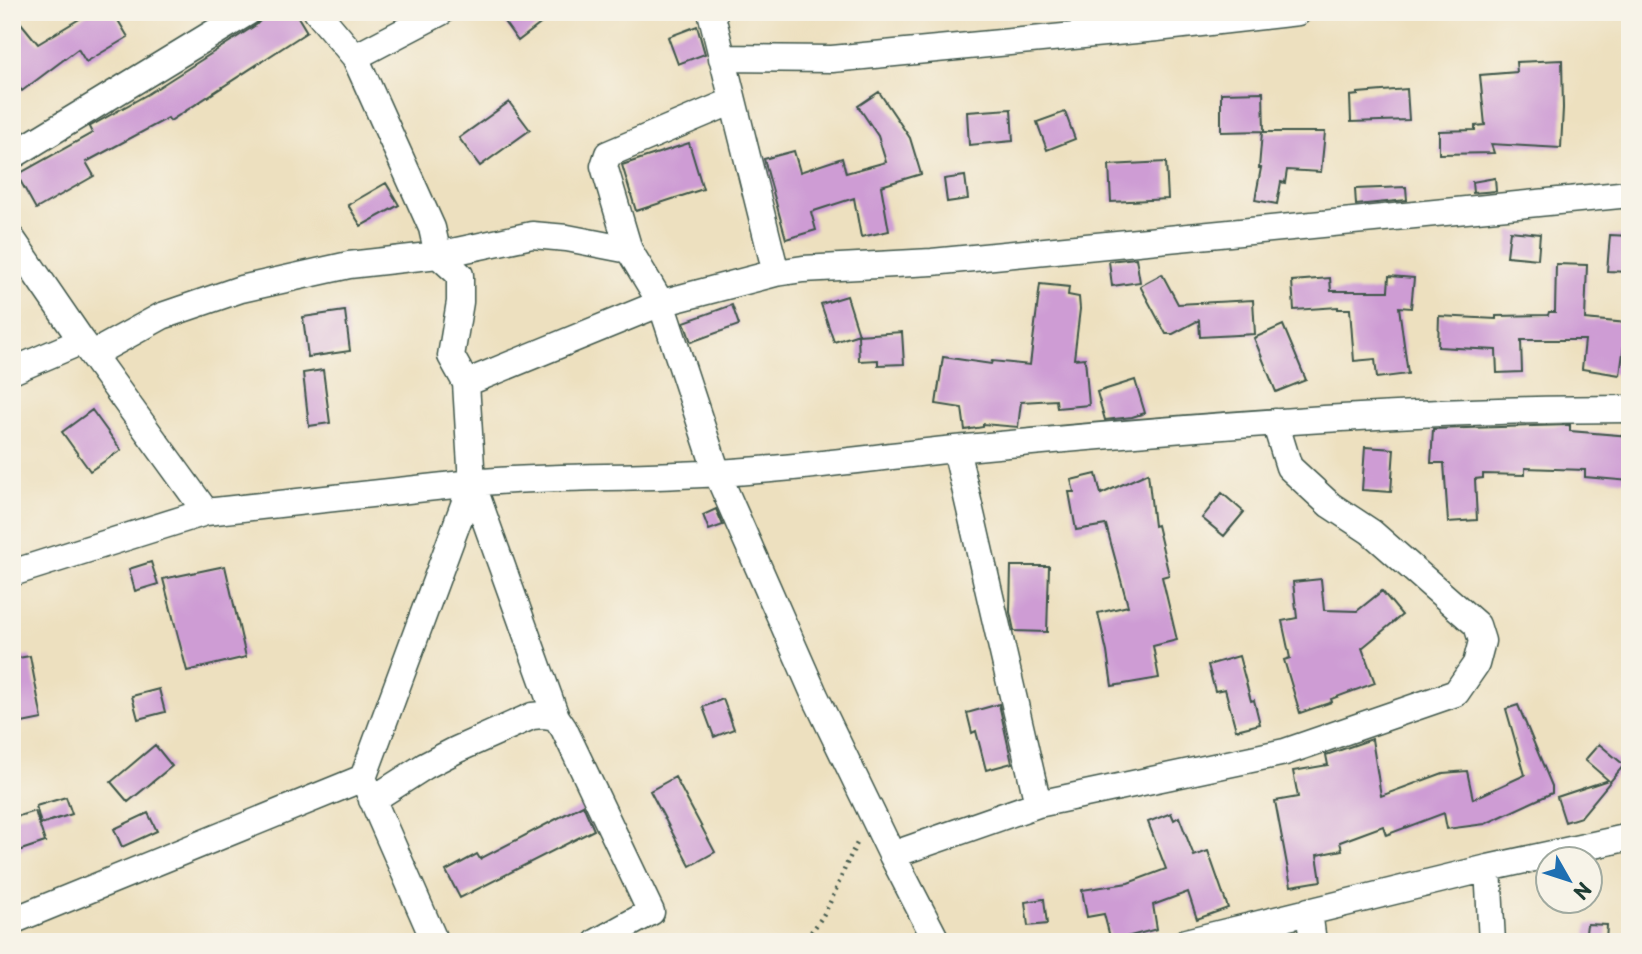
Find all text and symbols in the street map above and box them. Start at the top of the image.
north arrow [1534,846,1604,916]
text: N [1567,877,1599,906]

